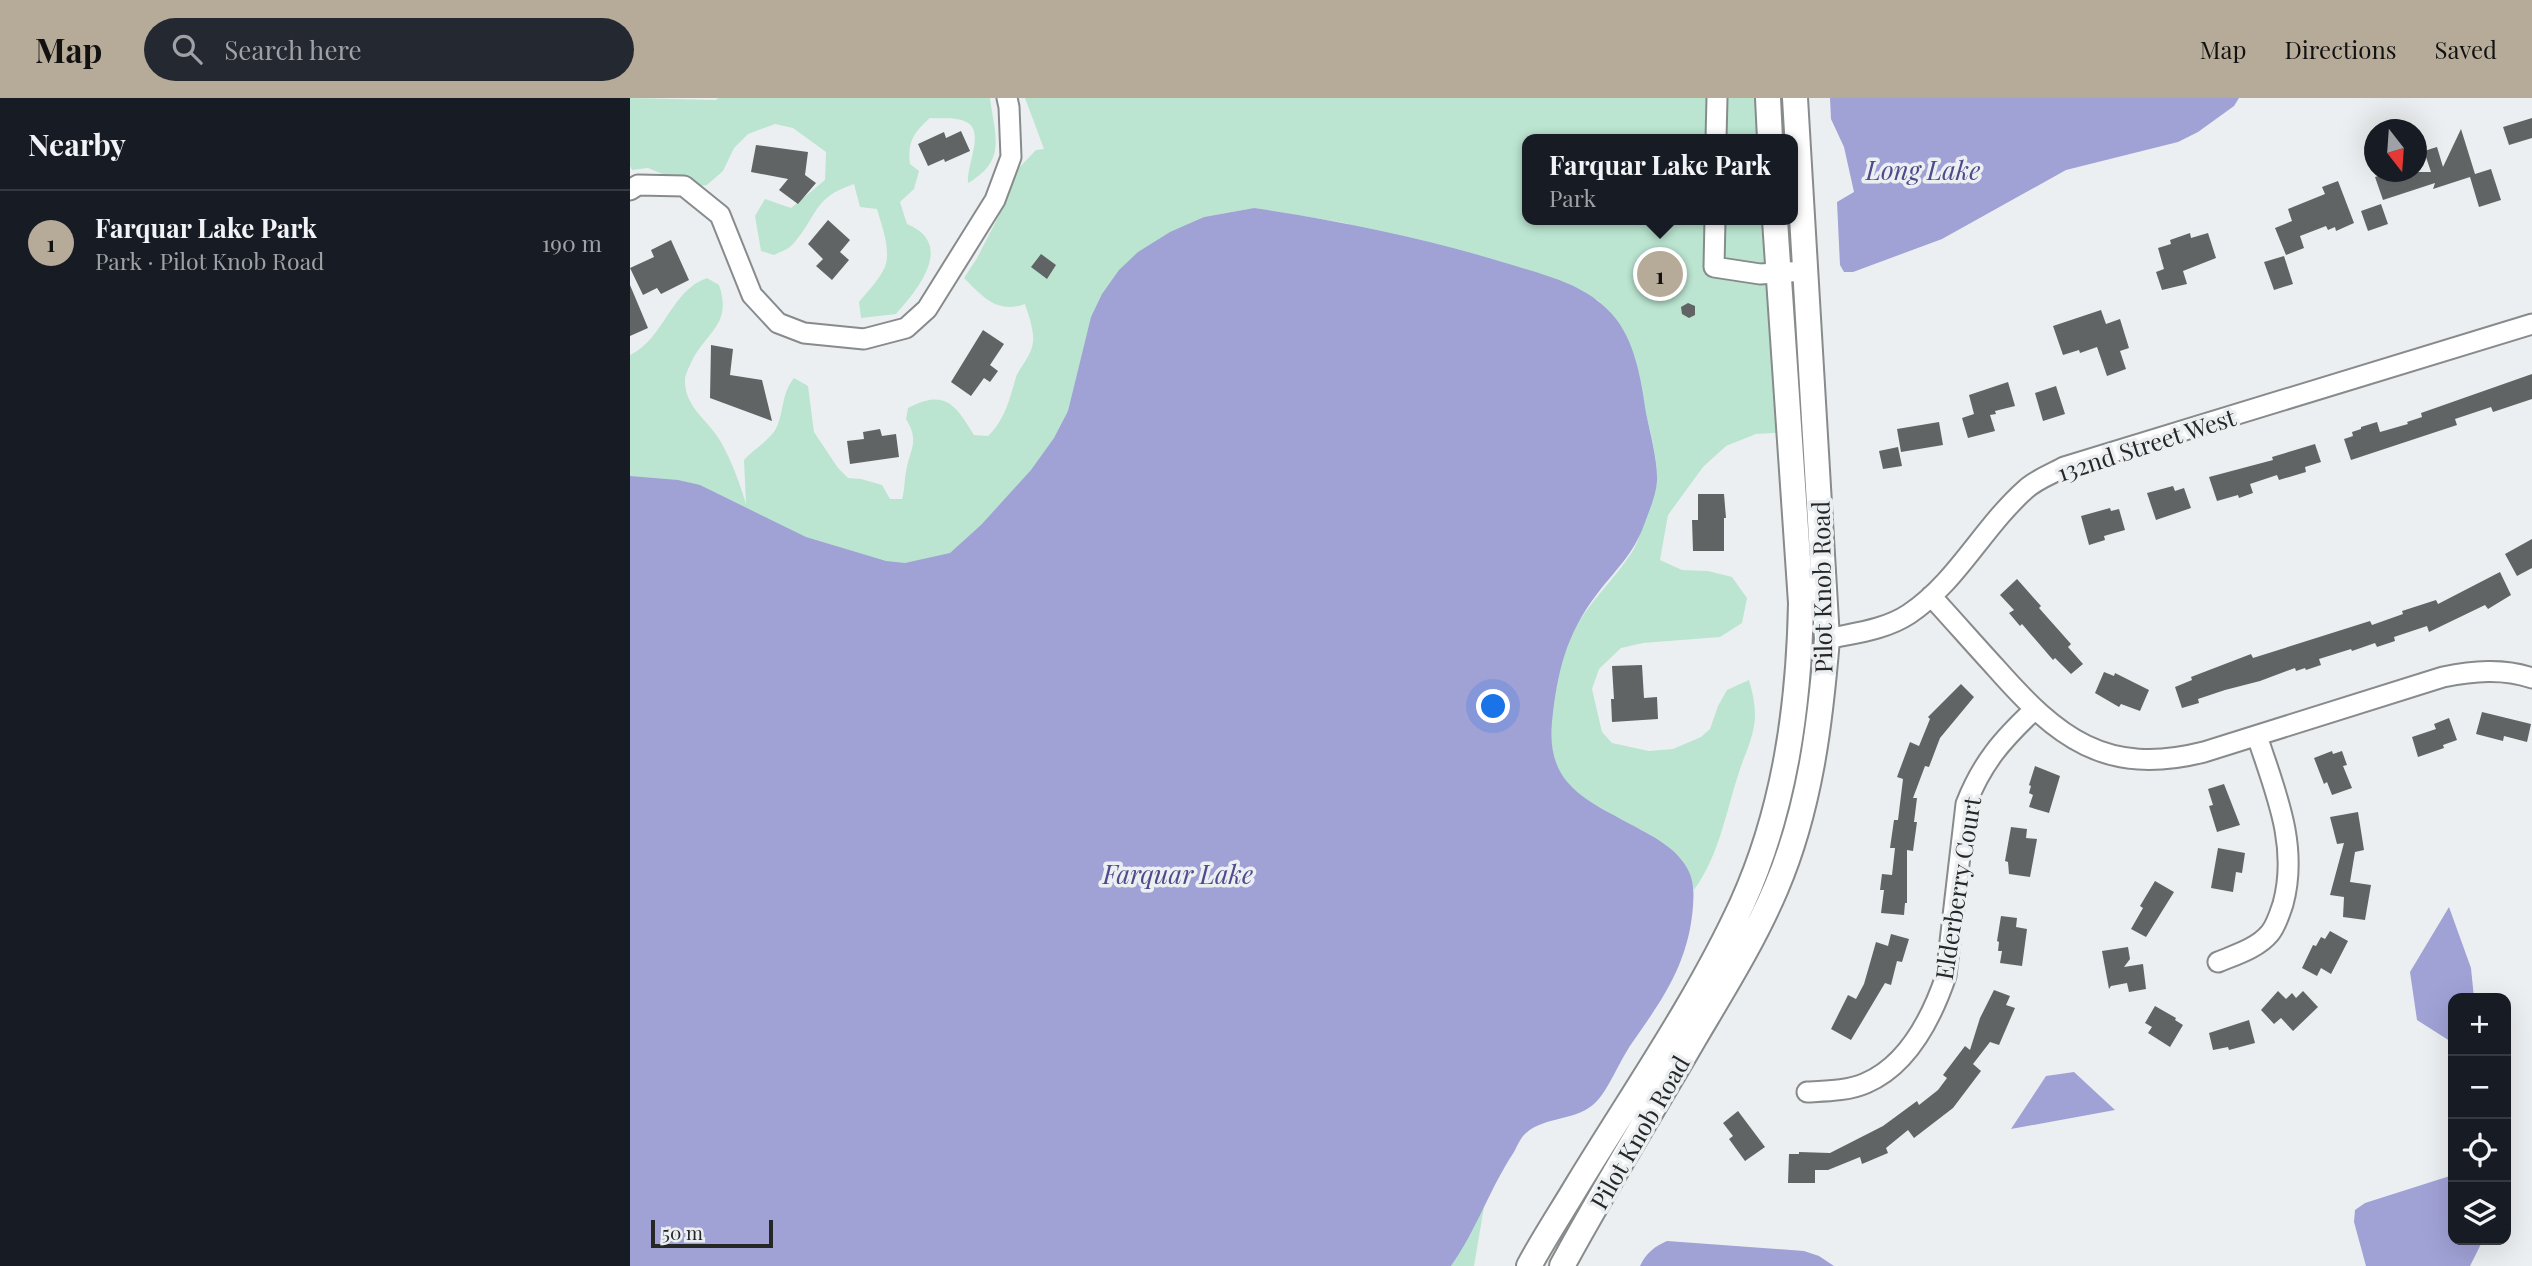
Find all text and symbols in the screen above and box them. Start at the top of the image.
search box [144,18,634,81]
text: Map [35,27,102,71]
icon: search [168,30,206,68]
text: Search here [224,32,362,67]
text: Map [2200,33,2246,65]
text: Directions [2284,33,2397,65]
text: Saved [2435,33,2497,65]
north arrow [2364,119,2427,182]
text: Nearby [28,124,126,164]
popup [1522,134,1798,225]
text: Farquar Lake Park [1549,147,1771,182]
water label: Long Lake [1865,152,1980,187]
text: Park [1549,182,1596,213]
text: Farquar Lake Park [95,210,317,245]
text: 1 [47,227,55,258]
text: 190 m [542,227,602,258]
text: Park · Pilot Knob Road [95,245,324,276]
pin: 1 [1637,248,1683,300]
street label: 132nd Street West [2053,400,2240,488]
street label: Pilot Knob Road [1803,501,1839,673]
your location [1476,689,1510,723]
street label: Elderberry Court [1927,794,1987,982]
water label: Farquar Lake [1102,856,1253,891]
map controls [2448,993,2511,1245]
button: + [2448,993,2511,1056]
street label: Pilot Knob Road [1582,1049,1696,1215]
button: − [2448,1056,2511,1119]
button: locate [2448,1119,2511,1182]
button: layers [2448,1182,2511,1245]
scale bar [651,1217,774,1249]
text: 50 m [662,1219,703,1245]

